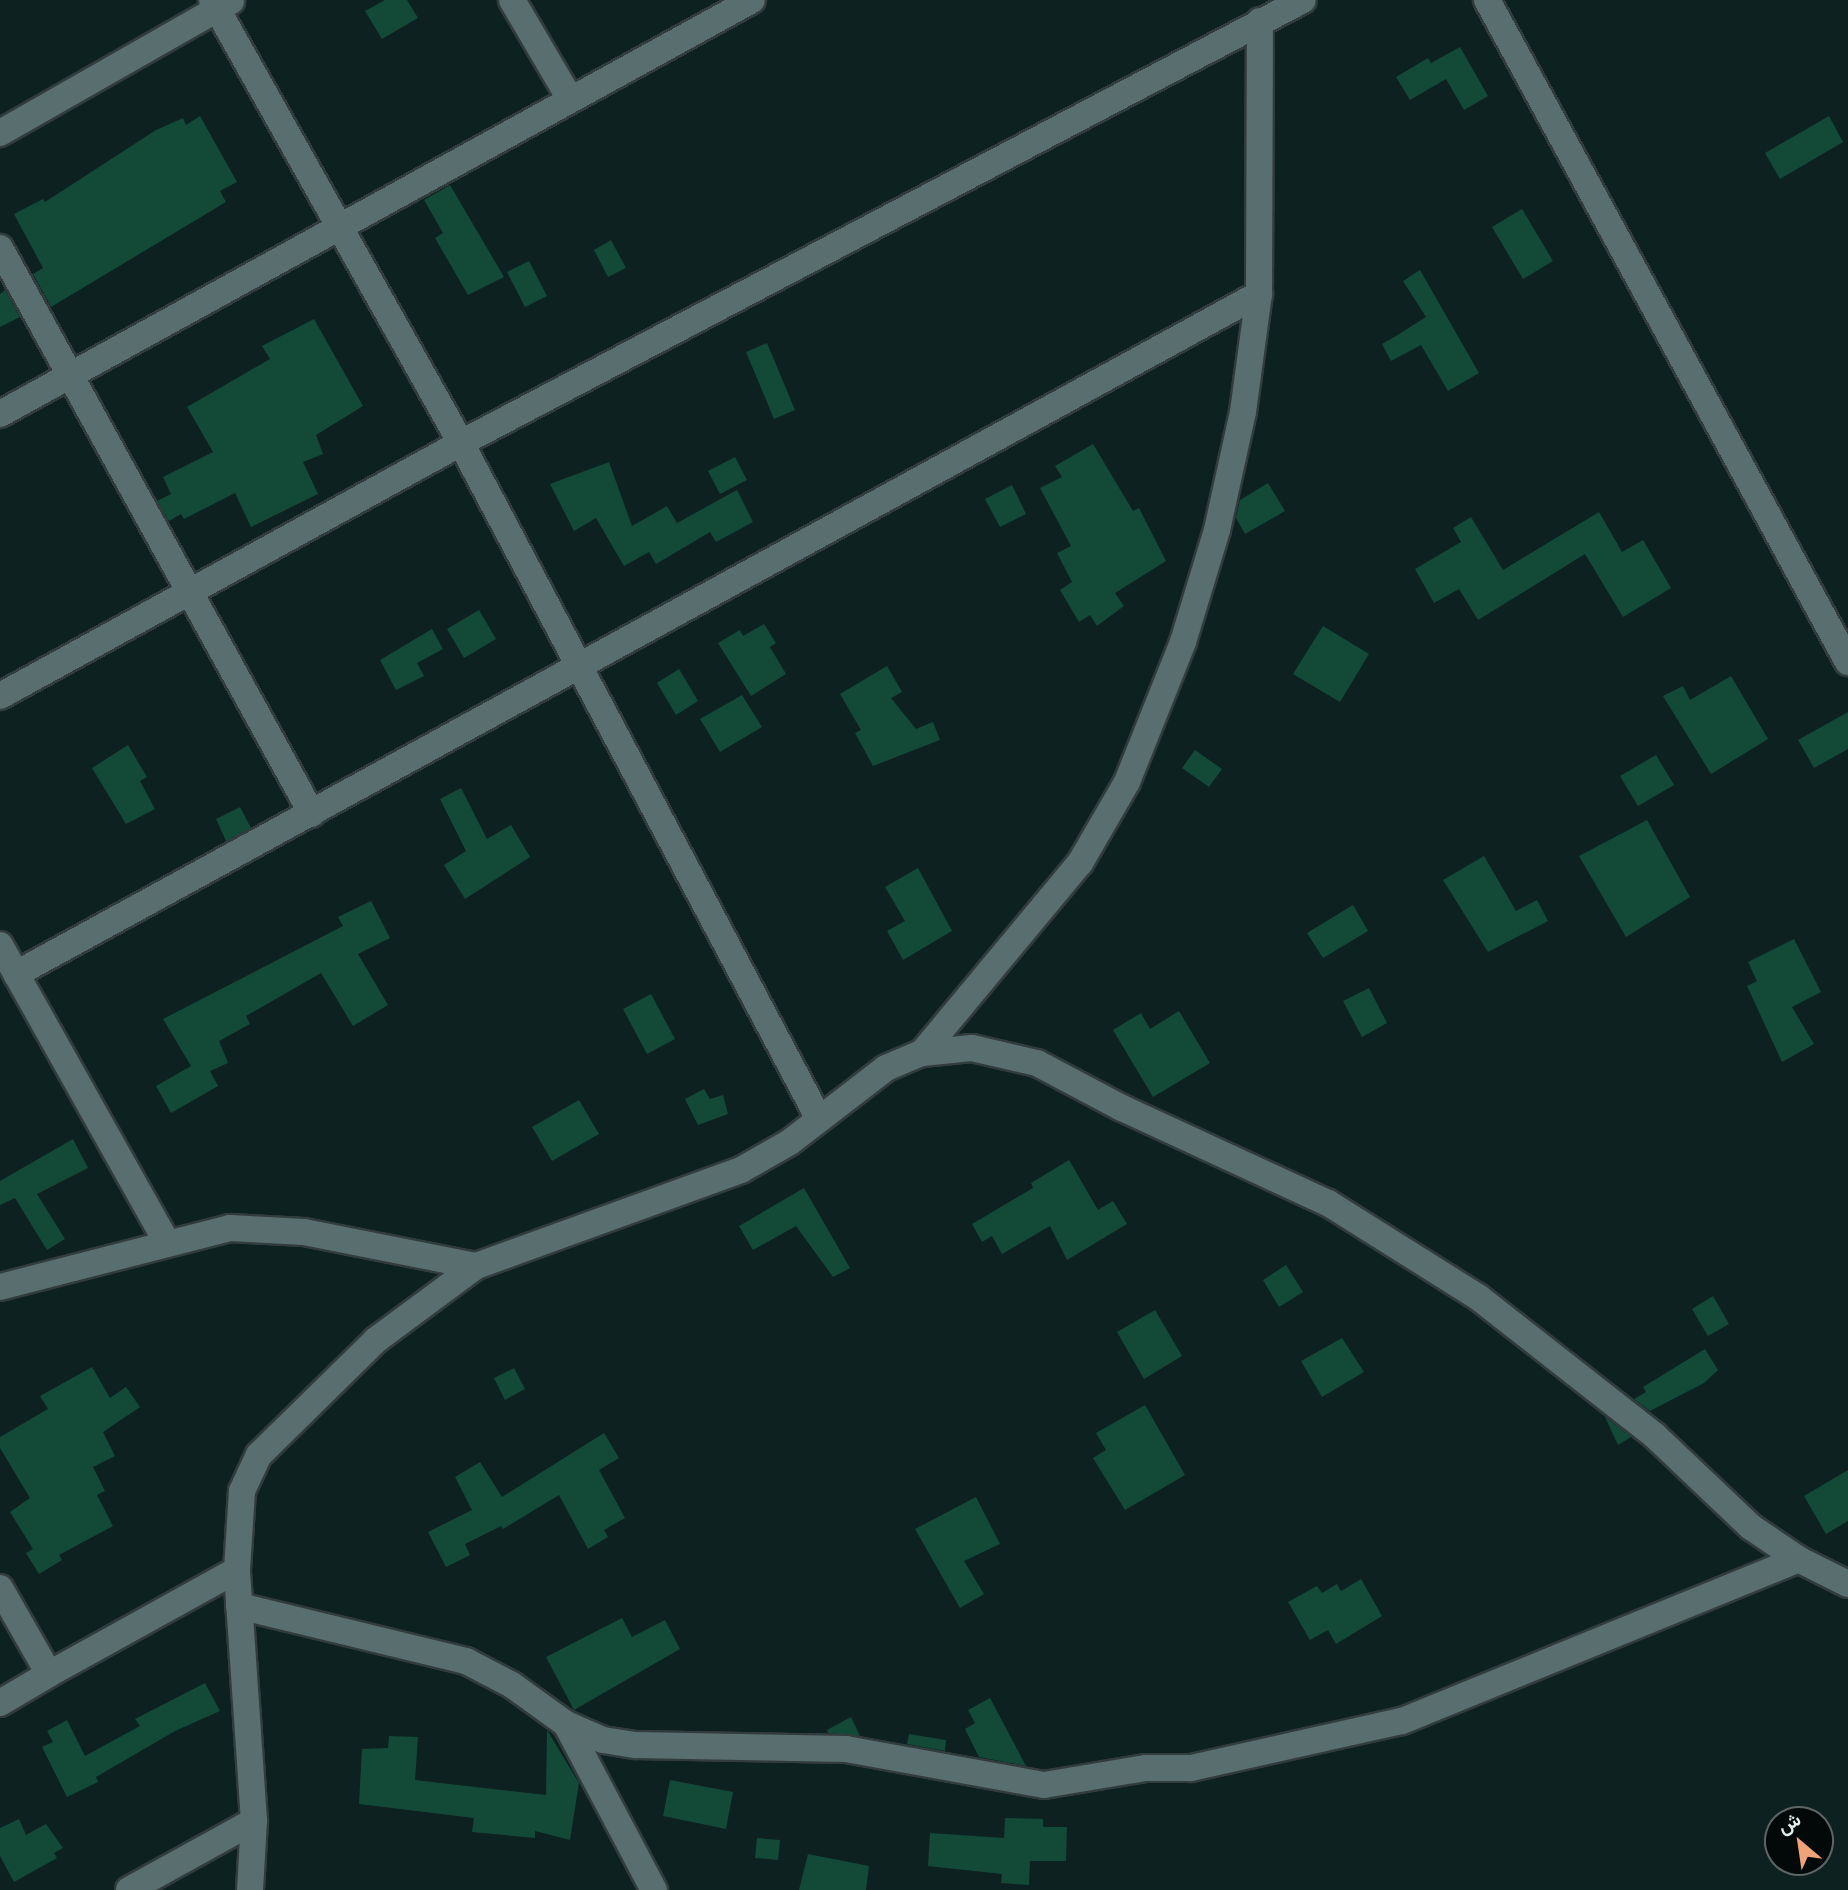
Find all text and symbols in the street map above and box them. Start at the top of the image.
north arrow [1764,1806,1834,1876]
text: ش [1775,1810,1804,1838]

